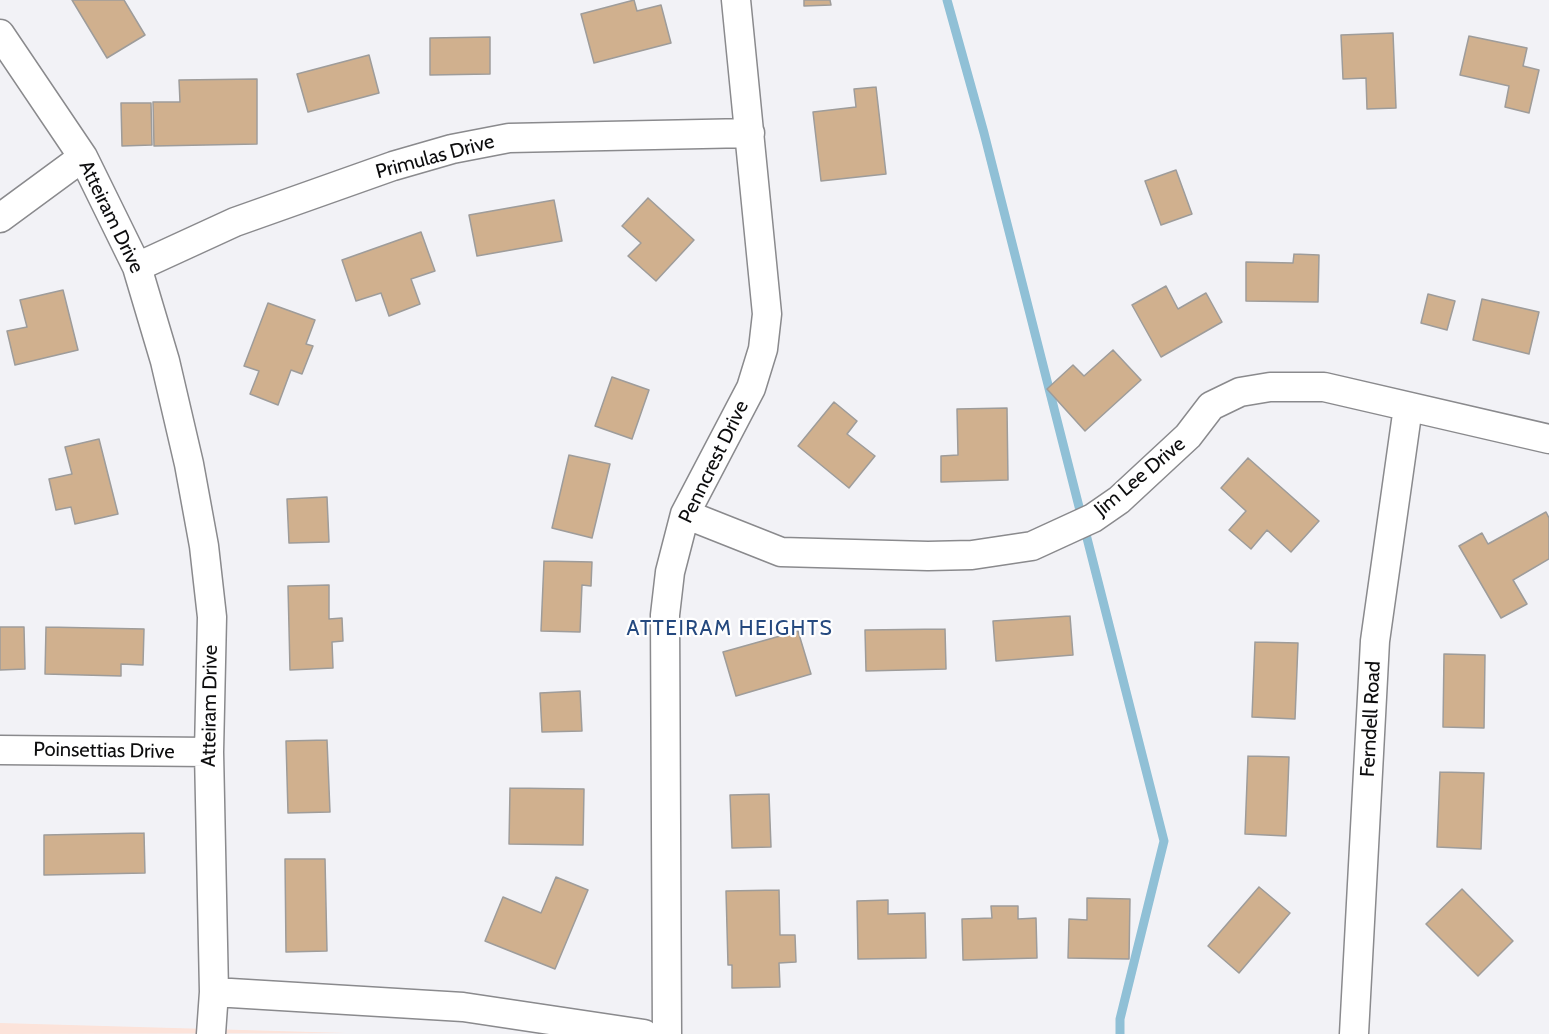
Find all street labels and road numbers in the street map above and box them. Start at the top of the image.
street label: Primulas Drive [373,130,497,184]
street label: Atteiram Drive [73,157,149,277]
street label: Penncrest Drive [674,397,754,527]
street label: Jim Lee Drive [1090,432,1190,522]
street label: Atteiram Drive [197,645,223,767]
street label: Ferndell Road [1356,660,1386,778]
street label: Poinsettias Drive [33,738,175,764]

